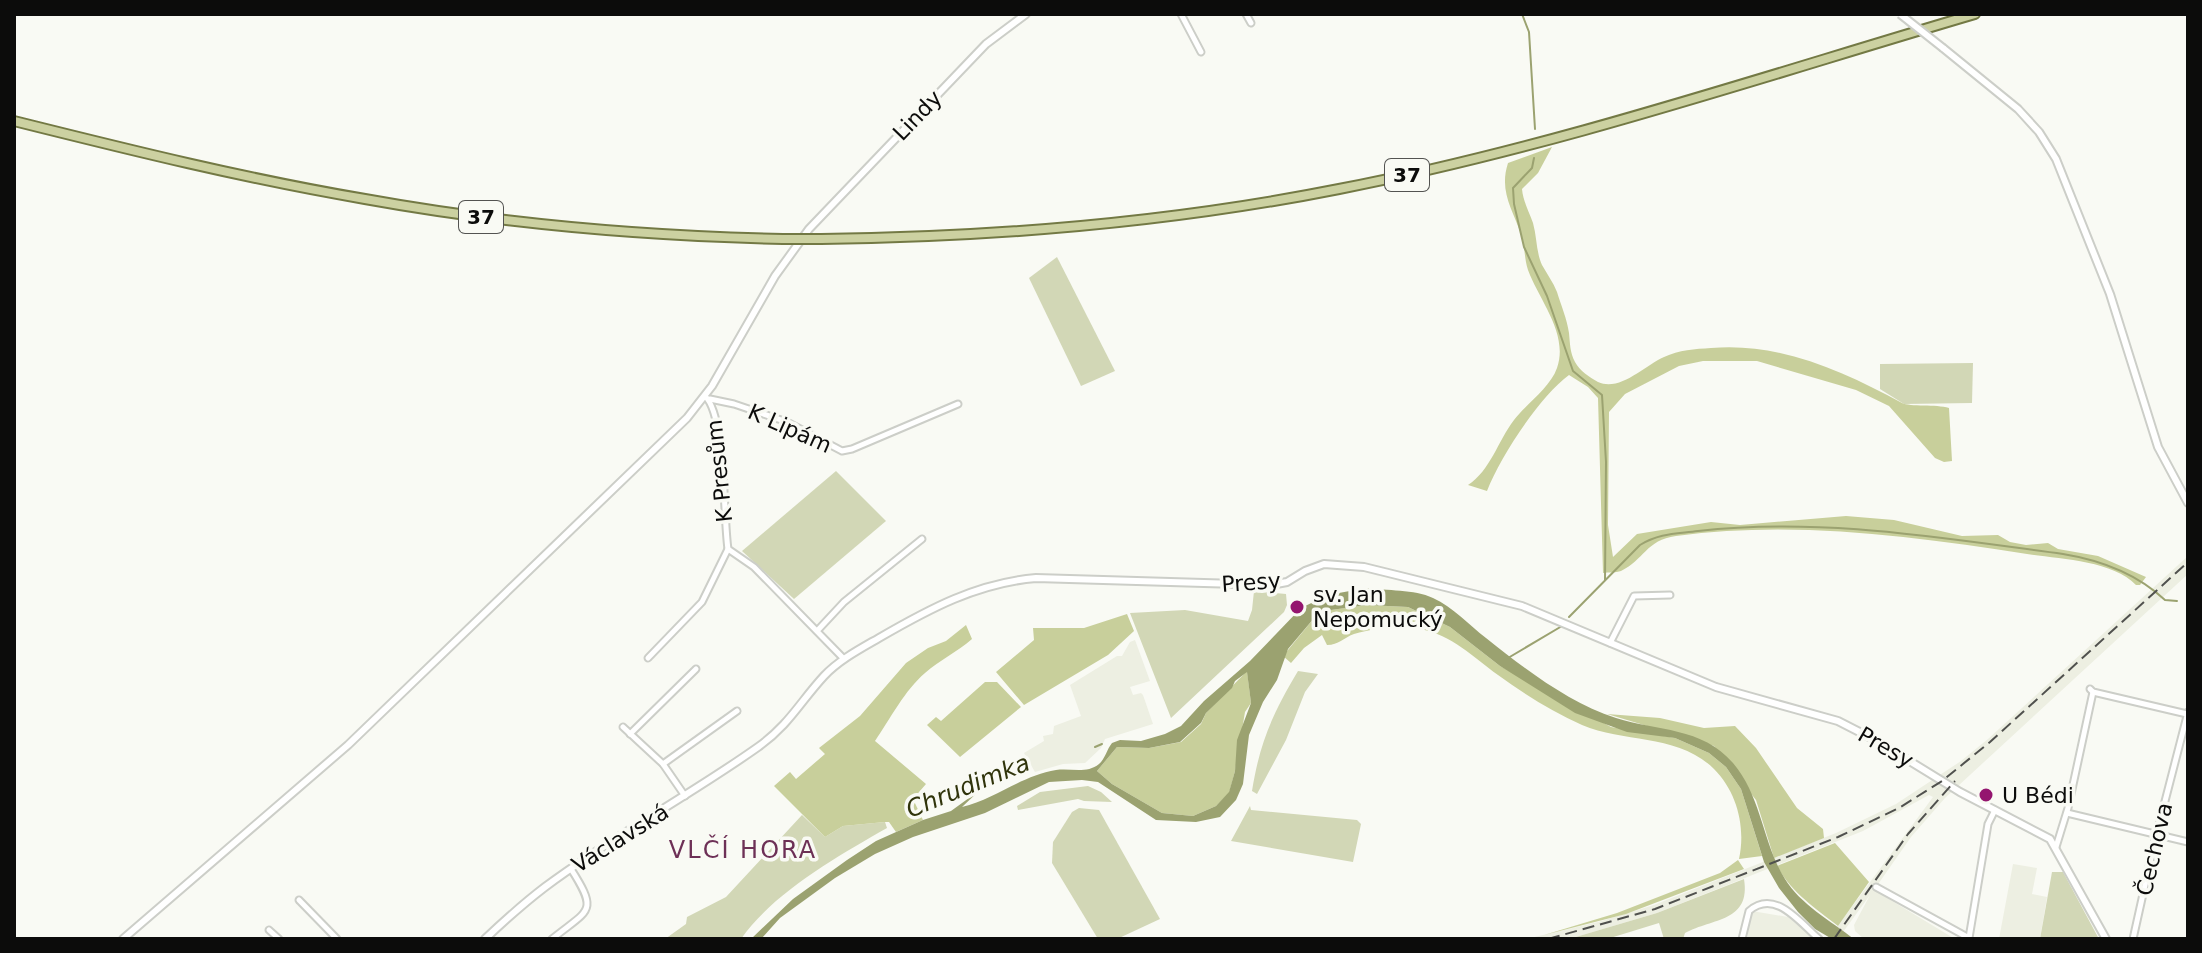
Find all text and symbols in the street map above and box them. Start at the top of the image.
street label: Lindy [888,85,947,145]
road number: 37 [1385,159,1429,191]
road number: 37 [459,201,503,233]
street label: K Lipám [744,399,835,458]
street label: K Presům [702,418,737,524]
street label: Presy [1221,568,1282,597]
place label: sv. Jan Nepomucký [1313,582,1443,632]
marker: sv. Jan Nepomucký [1288,598,1306,616]
street label: Presy [1854,722,1918,773]
water label: Chrudimka [902,748,1034,824]
place label: U Bédi [2002,783,2074,808]
marker: U Bédi [1977,786,1995,804]
street label: Václavská [567,799,673,878]
street label: Čechova [2132,800,2177,898]
district label: VLČÍ HORA [669,834,817,864]

